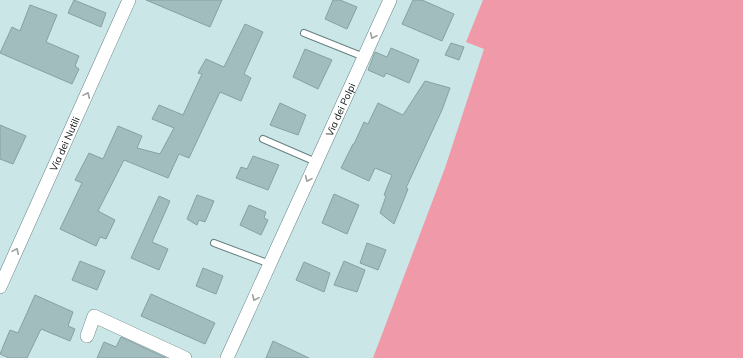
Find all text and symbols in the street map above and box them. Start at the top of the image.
one-way arrow [370,32,378,39]
street label: Via dei Polpi [323,81,358,139]
one-way arrow [82,91,90,99]
street label: Via dei Nutili [47,115,83,173]
one-way arrow [305,175,313,183]
one-way arrow [11,248,19,256]
one-way arrow [252,294,260,301]

